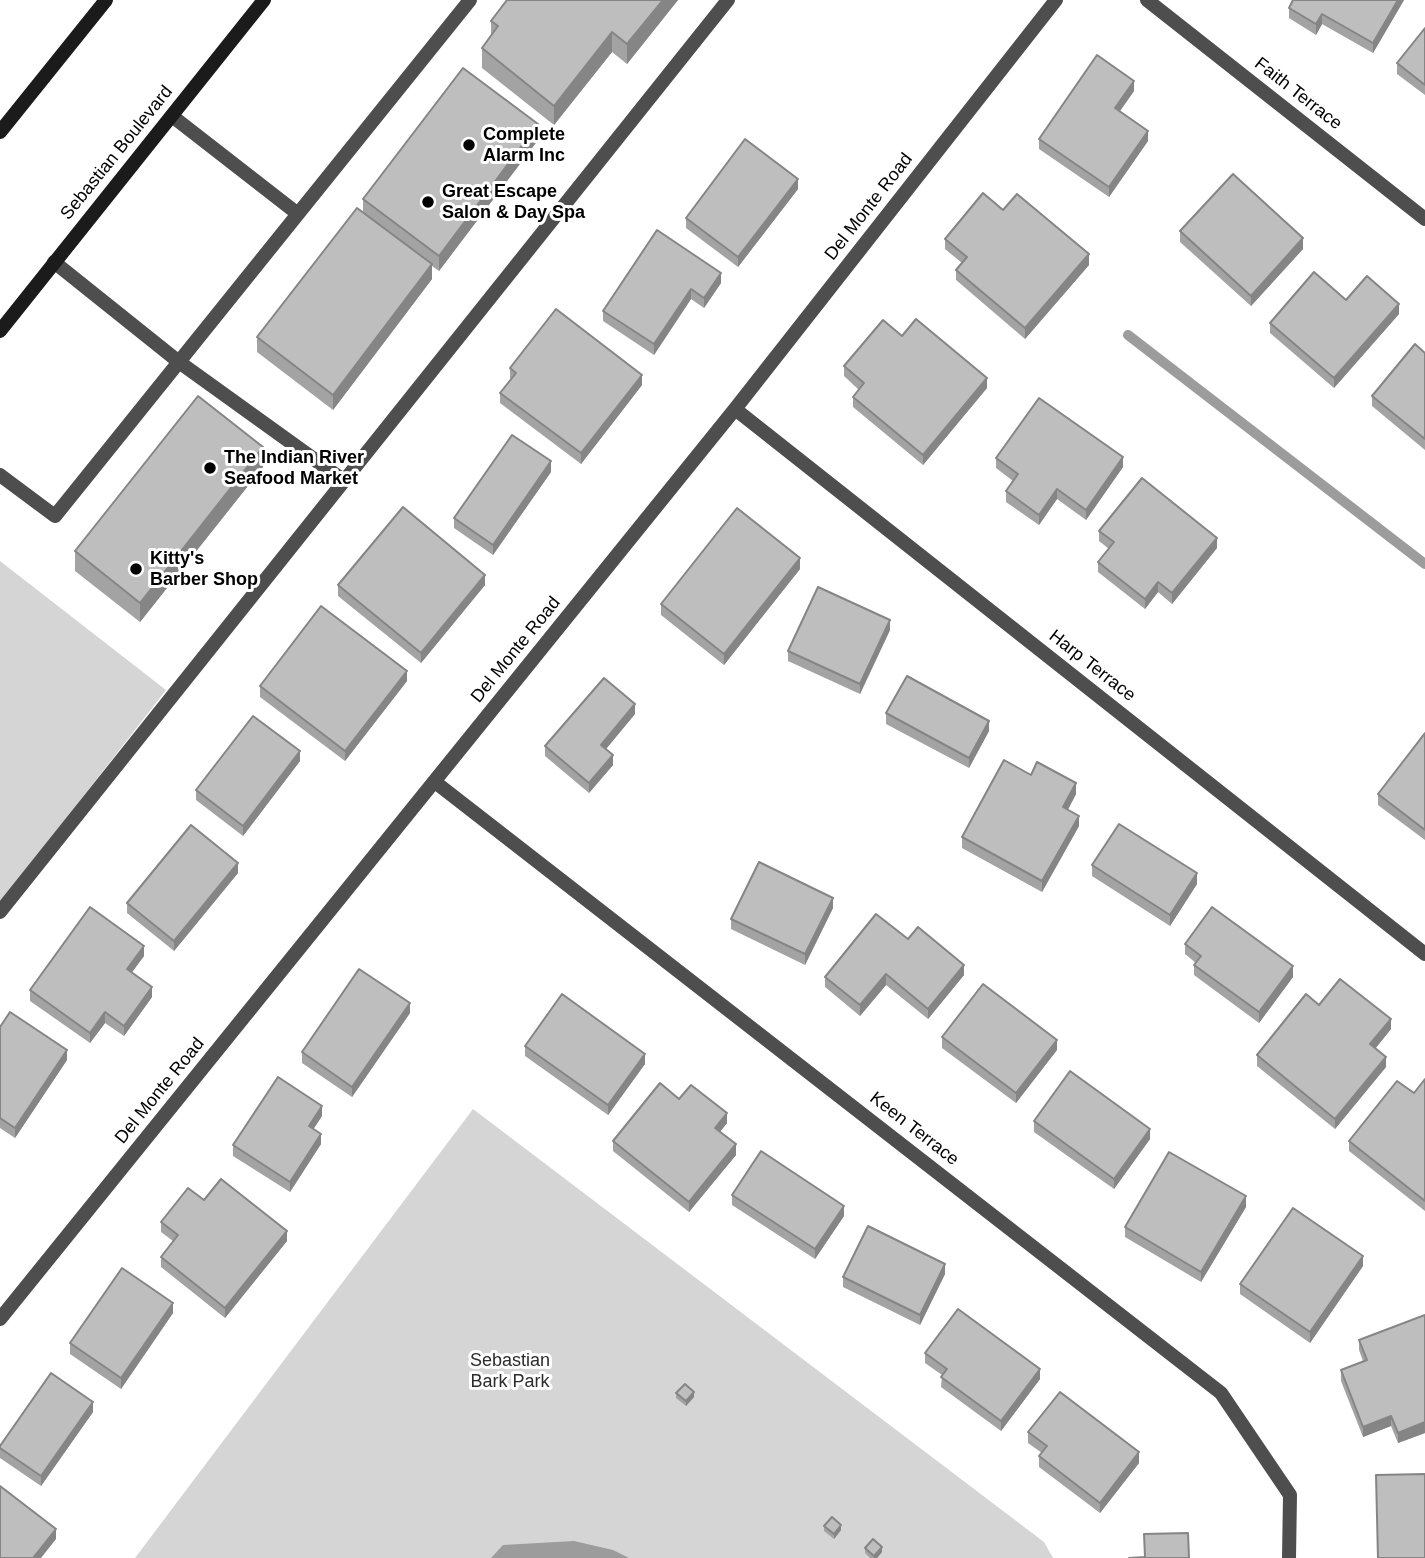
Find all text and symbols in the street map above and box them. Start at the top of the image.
street label: Faith Terrace [1250,53,1346,135]
street label: Sebastian Boulevard [56,82,178,224]
place label: Complete Alarm Inc [483,124,565,166]
marker: Complete Alarm Inc [461,137,477,153]
street label: Del Monte Road [820,149,918,265]
place label: Great Escape Salon & Day Spa [442,181,585,224]
marker: Great Escape Salon & Day Spa [420,194,436,210]
place label: The Indian River Seafood Market [224,447,364,490]
marker: The Indian River Seafood Market [202,460,218,476]
place label: Kitty's Barber Shop [150,548,258,590]
marker: Kitty's Barber Shop [128,561,144,577]
street label: Del Monte Road [467,593,565,707]
street label: Harp Terrace [1044,625,1140,707]
street label: Del Monte Road [111,1034,209,1148]
street label: Keen Terrace [865,1088,963,1170]
park label: Sebastian Bark Park [470,1350,550,1392]

